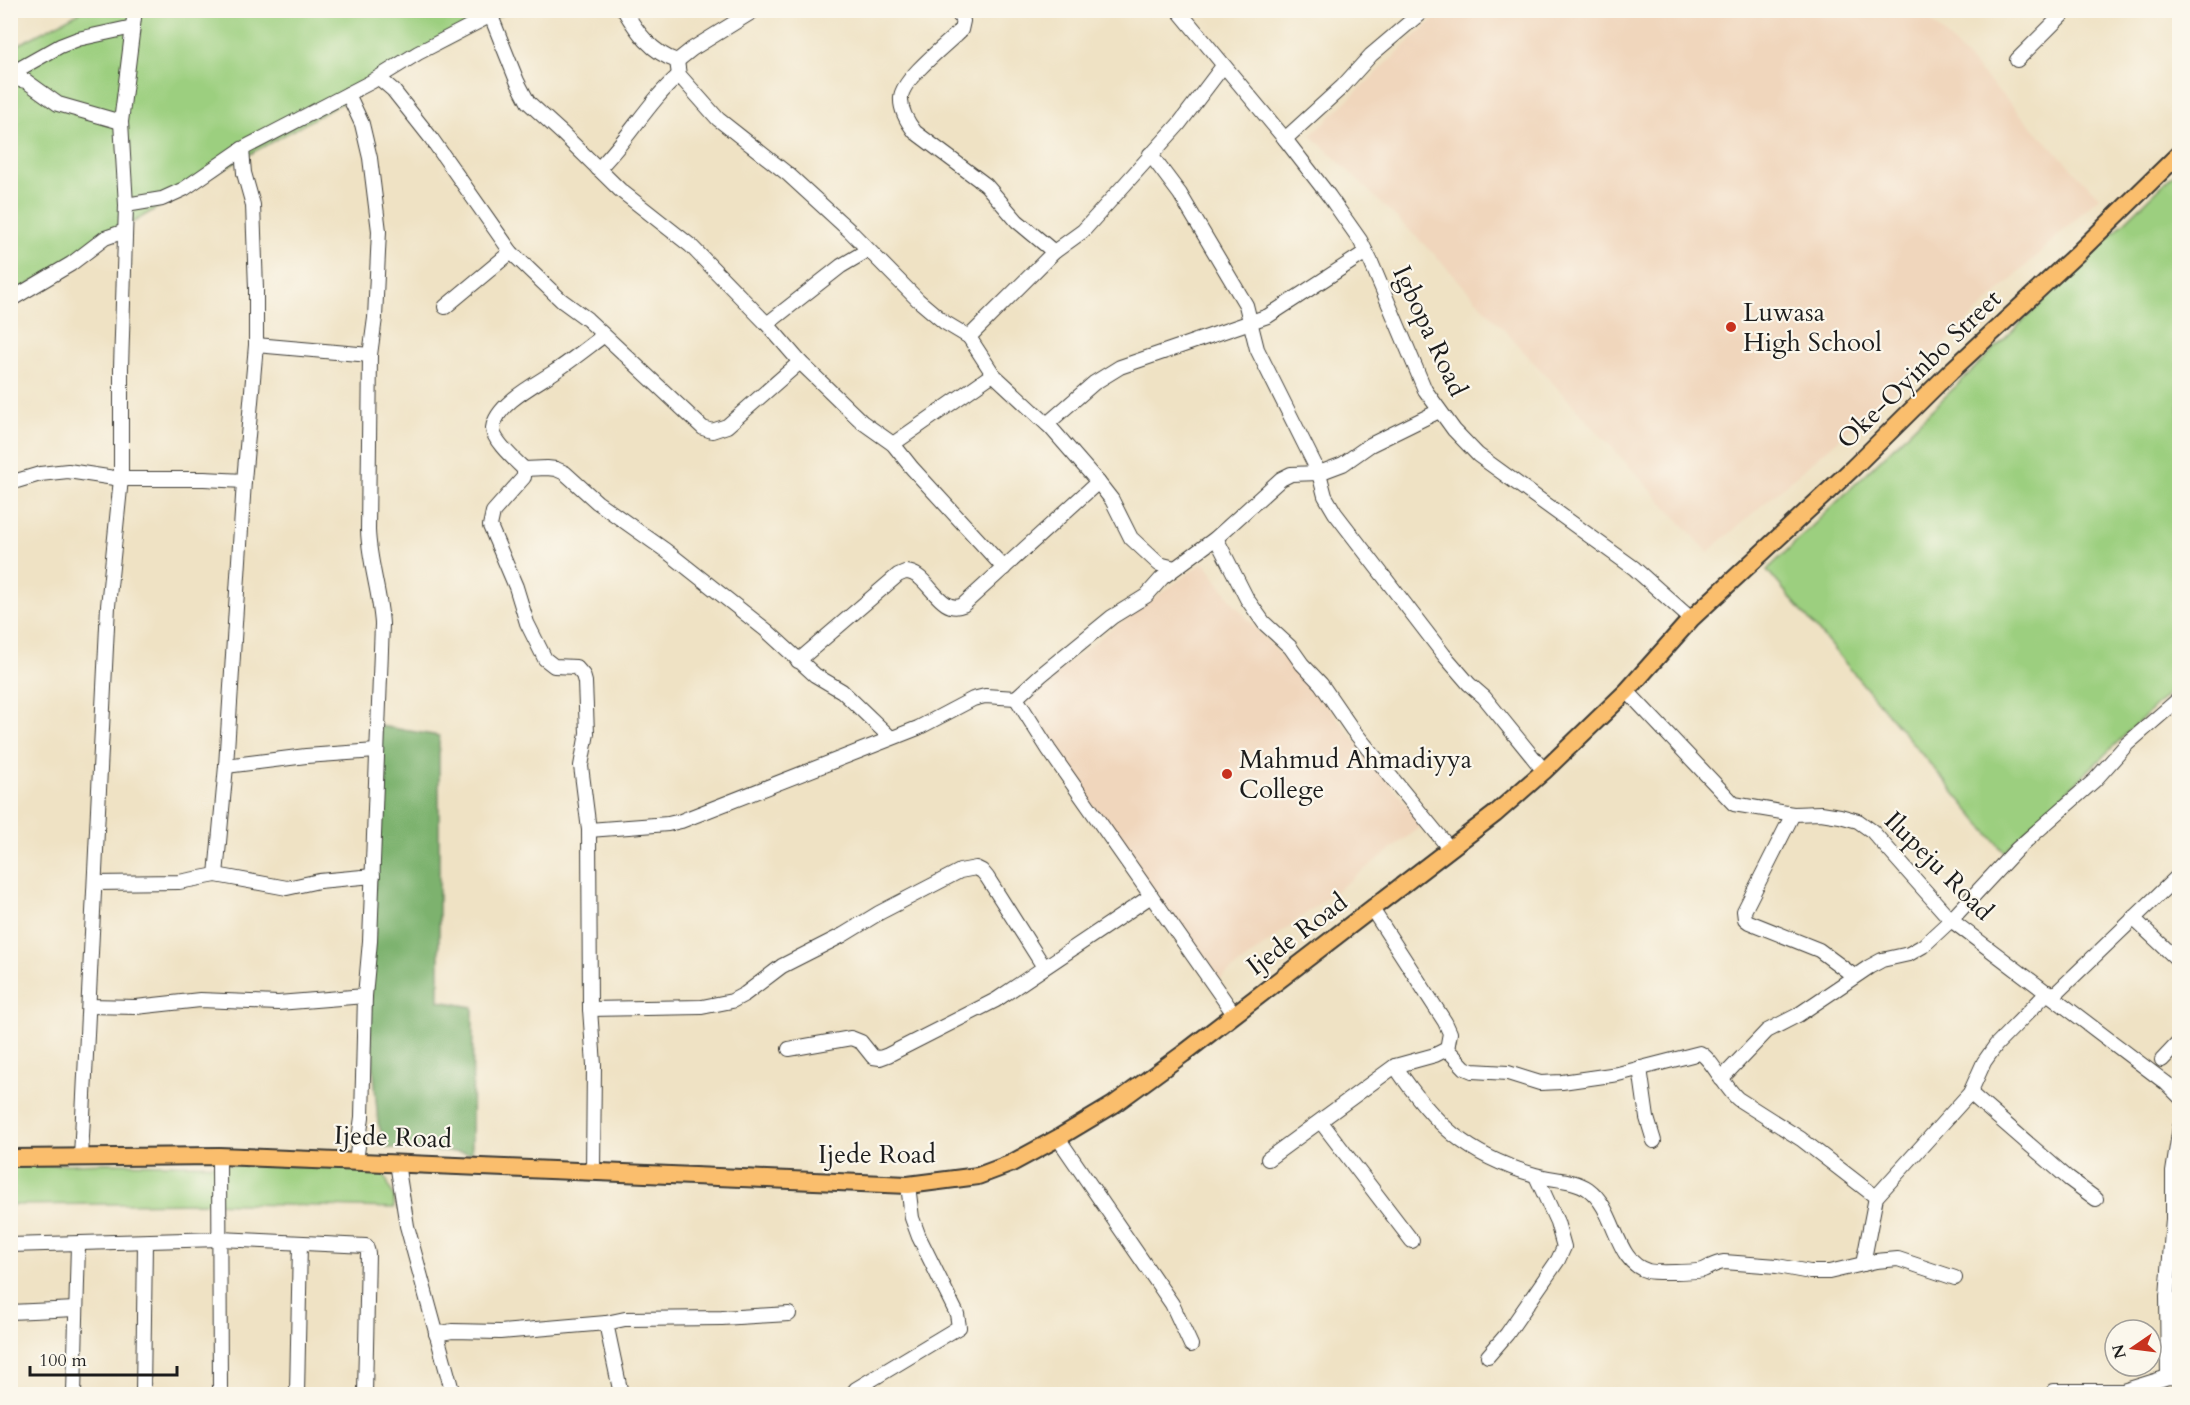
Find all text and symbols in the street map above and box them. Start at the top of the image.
street label: Igbopa Road [1384,260,1476,402]
street label: Oke-Oyinbo Street [1829,282,2009,456]
place label: Luwasa High School [1743,295,1882,360]
marker: Luwasa High School [1724,320,1738,334]
place label: Mahmud Ahmadiyya College [1239,742,1472,807]
marker: Mahmud Ahmadiyya College [1220,767,1234,781]
street label: Ilupeju Road [1877,804,2001,928]
street label: Ijede Road [1239,884,1355,983]
street label: Ijede Road [334,1117,453,1157]
street label: Ijede Road [818,1137,936,1172]
north arrow [2103,1318,2163,1378]
scale bar [30,1339,177,1377]
text: N [2107,1342,2132,1361]
text: 100 m [39,1348,87,1373]

